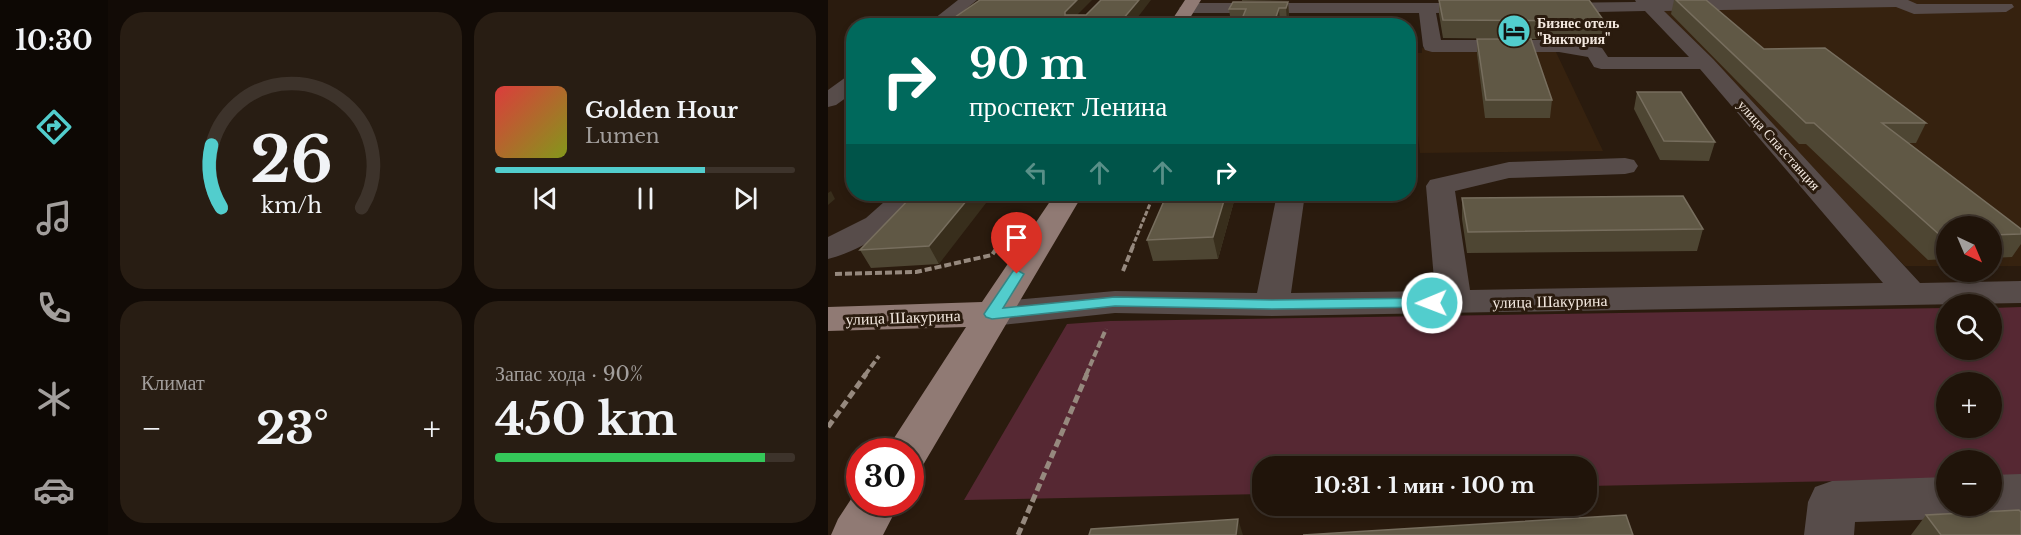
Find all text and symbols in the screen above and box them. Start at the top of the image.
hotel icon: Бизнес отель "Виктория" [1496,13,1532,49]
place label: Бизнес отель "Виктория" [1537,14,1620,48]
text: 10:30 [15,24,93,57]
text: 90 m [969,38,1087,90]
icon: right [870,42,948,120]
text: проспект Ленина [969,90,1167,123]
street label: улица Спасстанция [1734,96,1825,194]
text: Golden Hour [585,97,738,124]
icon: directions [33,106,75,148]
text: 26 [250,121,332,199]
text: Lumen [585,124,660,148]
icon: left [1020,156,1053,189]
icon: ahead [1083,156,1116,189]
icon: ahead [1146,156,1179,189]
icon: right [1209,156,1242,189]
icon: previous [529,182,562,215]
icon: pause [629,182,662,215]
icon: next [729,182,762,215]
text: km/h [261,192,322,219]
icon: music [33,197,75,239]
pin [991,212,1042,274]
north arrow [1936,216,2002,282]
map controls [1936,216,2002,516]
icon: arrive [1000,221,1033,254]
position arrow [1400,271,1464,335]
icon: phone [33,287,75,329]
street label: улица Шакурина [1492,290,1608,312]
button: search [1936,294,2002,360]
street label: улица Шакурина [845,305,961,329]
text: Запас хода · 90% [495,362,643,386]
text: Климат [141,371,205,395]
button: + [1936,372,2002,438]
icon: climate [33,378,75,420]
text: 450 km [495,391,677,447]
text: 23° [256,400,329,456]
text: − [141,408,162,449]
text: + [423,408,441,449]
speed limit sign: 30 [846,438,924,516]
button: − [1936,450,2002,516]
icon: car [33,469,75,511]
text: 10:31 · 1 мин · 100 m [1314,472,1535,499]

